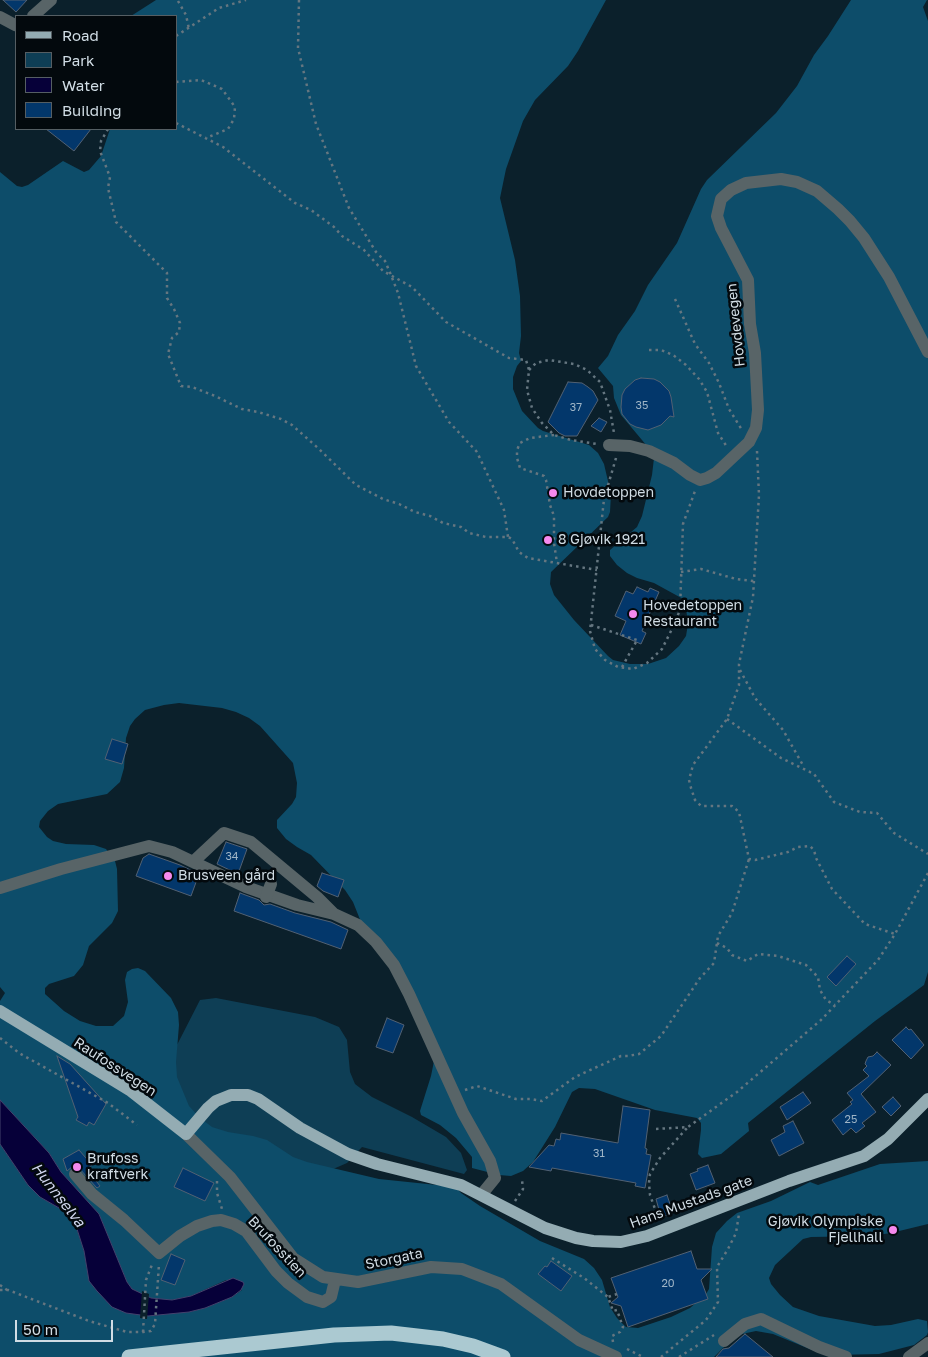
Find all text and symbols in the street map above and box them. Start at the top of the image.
legend [15,15,178,130]
text: Road [62,26,99,44]
text: Park [62,51,94,69]
text: Water [62,76,105,94]
text: Building [62,101,122,119]
street label: Hovdevegen [723,282,749,368]
house number: 35 [636,399,648,413]
house number: 37 [570,401,582,415]
place label: Hovdetoppen [563,485,654,501]
marker: Hovdetoppen [547,487,559,499]
place label: 8 Gjøvik 1921 [558,532,645,548]
marker: 8 Gjøvik 1921 [542,534,554,546]
place label: Hovedetoppen Restaurant [643,598,742,630]
marker: Hovedetoppen Restaurant [627,608,639,620]
house number: 34 [225,850,239,864]
place label: Brusveen gård [178,868,275,884]
marker: Brusveen gård [162,870,174,882]
street label: Raufossvegen [71,1034,159,1100]
house number: 25 [845,1113,857,1127]
house number: 31 [593,1147,605,1161]
place label: Brufoss kraftverk [87,1151,148,1184]
water label: Hunnselva [27,1159,89,1231]
marker: Brufoss kraftverk [71,1161,83,1173]
street label: Hans Mustads gate [627,1172,755,1232]
street label: Brufosstien [244,1213,310,1281]
place label: Gjøvik Olympiske Fjellhall [768,1214,883,1246]
marker: Gjøvik Olympiske Fjellhall [887,1224,899,1236]
street label: Storgata [364,1245,424,1273]
house number: 20 [661,1277,675,1291]
scale bar [18,1310,115,1342]
text: 50 m [23,1320,58,1338]

